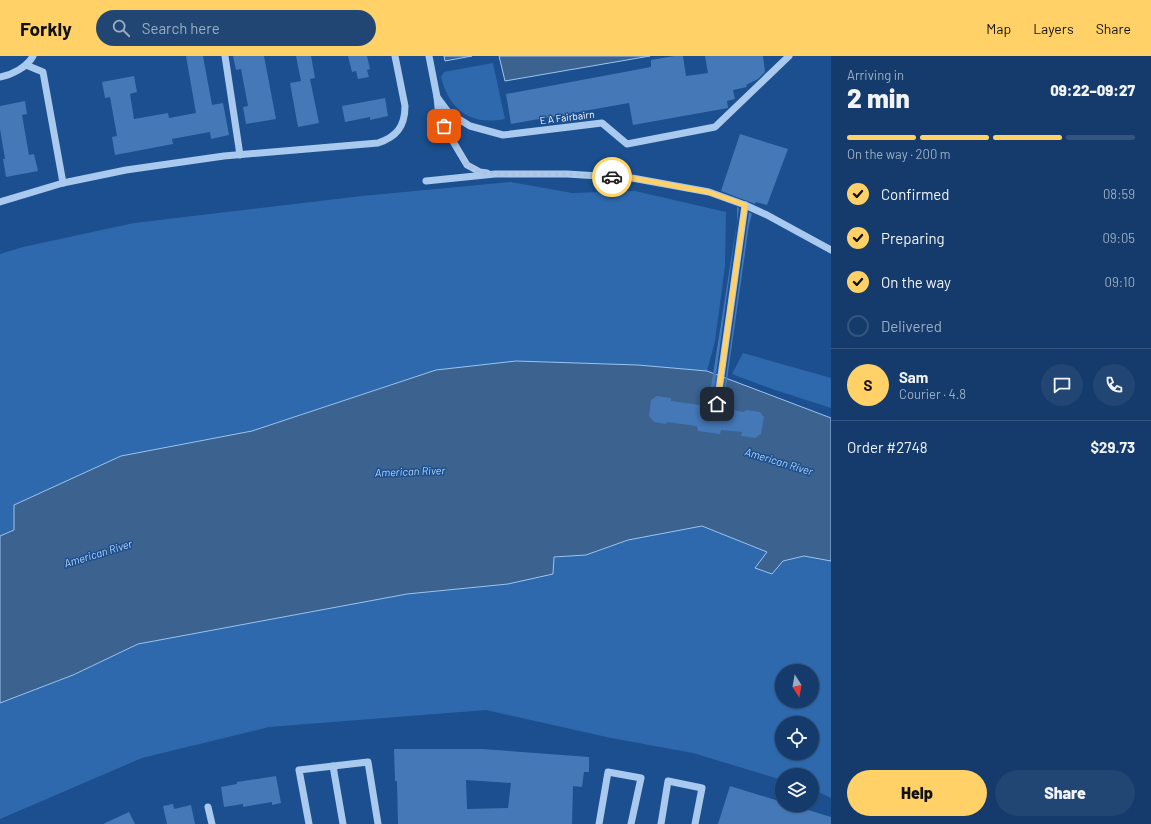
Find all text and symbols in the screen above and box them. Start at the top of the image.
search box [96,10,376,46]
text: Forkly [20,17,72,40]
icon: search [110,17,132,39]
text: Search here [142,19,220,37]
text: Map [986,20,1011,37]
text: Layers [1033,20,1074,37]
text: Share [1096,20,1131,37]
text: Arriving in [847,67,904,83]
text: 09:22–09:27 [1050,81,1135,99]
text: 2 min [847,82,910,113]
street label: E A Fairbairn [539,108,595,126]
pin [427,109,461,143]
icon: bag [433,115,455,137]
text: On the way · 200 m [847,146,951,162]
courier [592,157,632,197]
icon: car [601,166,623,188]
icon: check [847,183,869,205]
text: Confirmed [881,185,949,203]
text: 08:59 [1103,186,1135,202]
icon: check [847,227,869,249]
text: Preparing [881,229,945,247]
text: 09:05 [1102,230,1135,246]
icon: check [847,271,869,293]
text: On the way [881,273,951,291]
text: 09:10 [1105,274,1135,290]
text: Delivered [881,317,942,335]
button: chat [1041,364,1083,406]
button: phone [1093,364,1135,406]
text: Sam [899,368,928,386]
text: S [864,376,872,394]
text: Courier · 4.8 [899,386,966,402]
pin [700,387,734,421]
icon: home [706,393,728,415]
text: Order #2748 [847,438,927,456]
text: $29.73 [1090,438,1135,456]
water label: American River [743,444,816,478]
water label: American River [375,463,447,479]
water label: American River [62,536,135,570]
north arrow [775,664,819,708]
map controls [775,664,819,812]
button: locate [775,716,819,760]
button: layers [775,768,819,812]
button: Help [847,770,987,816]
button: Share [995,770,1135,816]

